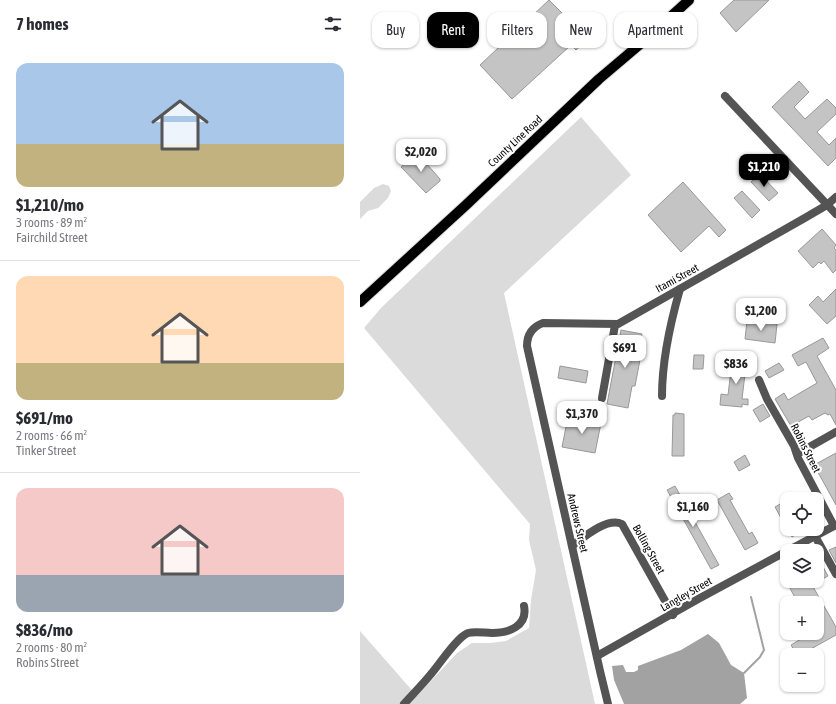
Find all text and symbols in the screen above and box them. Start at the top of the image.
chip: Buy [372,12,419,48]
chip: Rent [427,12,479,48]
chip: Filters [487,12,547,48]
chip: New [555,12,606,48]
chip: Apartment [614,12,697,48]
icon: filters [322,13,344,35]
text: 7 homes [16,14,69,34]
icon: home [144,89,216,161]
street label: County Line Road [485,113,545,169]
pin: $2,020 [388,139,454,173]
text: $2,020 [405,144,437,159]
pin: $1,210 [731,154,797,188]
text: $1,210 [748,159,780,174]
text: $1,210/mo [16,195,84,215]
text: 3 rooms · 89 m² [16,215,87,230]
text: Fairchild Street [16,230,88,245]
street label: Itami Street [653,261,701,295]
pin: $1,200 [728,298,794,332]
icon: home [144,302,216,374]
text: $1,200 [745,303,777,318]
pin: $691 [601,335,649,369]
text: $691 [613,340,637,355]
pin: $836 [712,351,760,385]
text: $836 [724,356,748,371]
pin: $1,370 [549,401,615,435]
text: $1,370 [566,406,598,421]
text: $691/mo [16,408,73,428]
street label: Robins Street [789,422,823,474]
text: 2 rooms · 66 m² [16,428,87,443]
text: Tinker Street [16,443,76,458]
street label: Andrews Street [565,492,591,554]
map controls [780,492,824,692]
button: locate [780,492,824,536]
pin: $1,160 [660,494,726,528]
text: $1,160 [677,499,709,514]
icon: home [144,514,216,586]
street label: Bolling Street [631,522,667,576]
button: layers [780,544,824,588]
street label: Langley Street [658,574,714,614]
button: + [780,596,824,640]
text: $836/mo [16,620,73,640]
text: 2 rooms · 80 m² [16,640,87,655]
button: − [780,648,824,692]
text: Robins Street [16,655,79,670]

